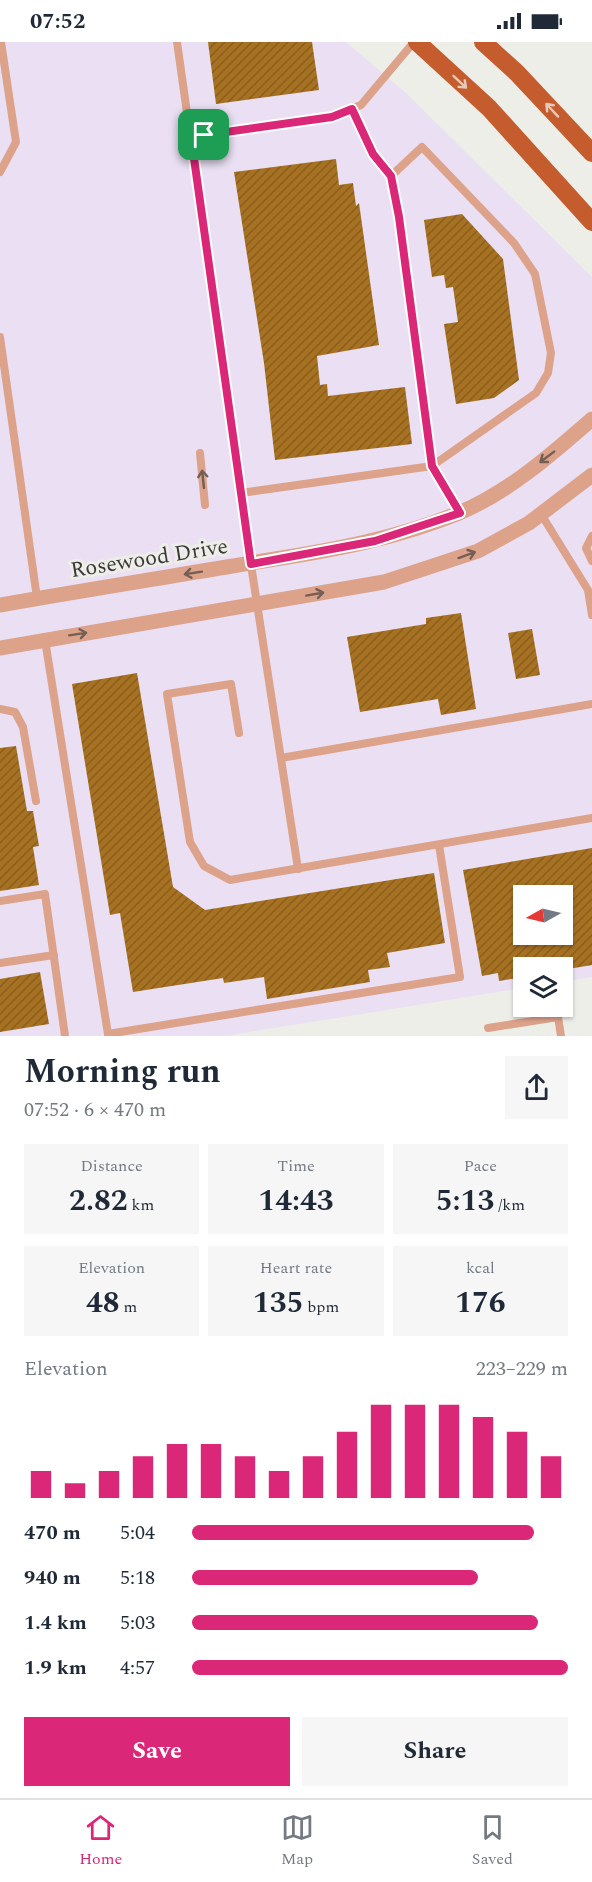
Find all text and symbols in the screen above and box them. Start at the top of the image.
text: 07:52 [30,5,85,38]
one-way arrow [452,75,467,89]
one-way arrow [545,103,559,118]
pin [178,109,229,160]
icon: arrive [187,118,220,151]
one-way arrow [540,451,556,463]
one-way arrow [197,470,208,489]
street label: Rosewood Drive [68,530,230,587]
one-way arrow [457,548,476,559]
one-way arrow [184,568,204,579]
one-way arrow [305,588,324,599]
one-way arrow [68,628,88,639]
north arrow [513,885,573,945]
map controls [513,885,573,1017]
button: layers [513,957,573,1017]
text: Morning run [24,1047,221,1097]
button: share [505,1056,568,1119]
text: 07:52 · 6 × 470 m [24,1095,166,1125]
text: Distance [80,1154,143,1178]
text: Time [277,1154,315,1178]
text: Pace [464,1154,497,1178]
text: 2.82 [69,1178,128,1224]
text: 14:43 [258,1178,334,1224]
text: 5:13 [436,1178,494,1224]
text: km [128,1193,154,1217]
text: /km [494,1193,525,1217]
text: Elevation [78,1256,145,1280]
text: Heart rate [260,1256,332,1280]
text: kcal [466,1256,495,1280]
text: 48 [86,1280,120,1326]
text: 135 [253,1280,303,1326]
text: 176 [455,1280,506,1326]
text: m [120,1295,137,1319]
text: bpm [303,1295,339,1319]
text: Elevation [24,1354,108,1384]
text: 223–229 m [476,1354,568,1384]
text: 470 m [24,1518,81,1548]
text: 5:04 [120,1518,155,1548]
text: 940 m [24,1563,81,1593]
text: 5:18 [120,1563,155,1593]
text: 1.4 km [24,1608,87,1638]
text: 5:03 [120,1608,155,1638]
text: 1.9 km [24,1653,87,1683]
text: 4:57 [120,1653,155,1683]
button: Save [24,1717,290,1786]
button: Share [302,1717,568,1786]
tab: Home [79,1811,122,1871]
tab: Map [281,1811,314,1871]
tab: Saved [472,1811,513,1871]

